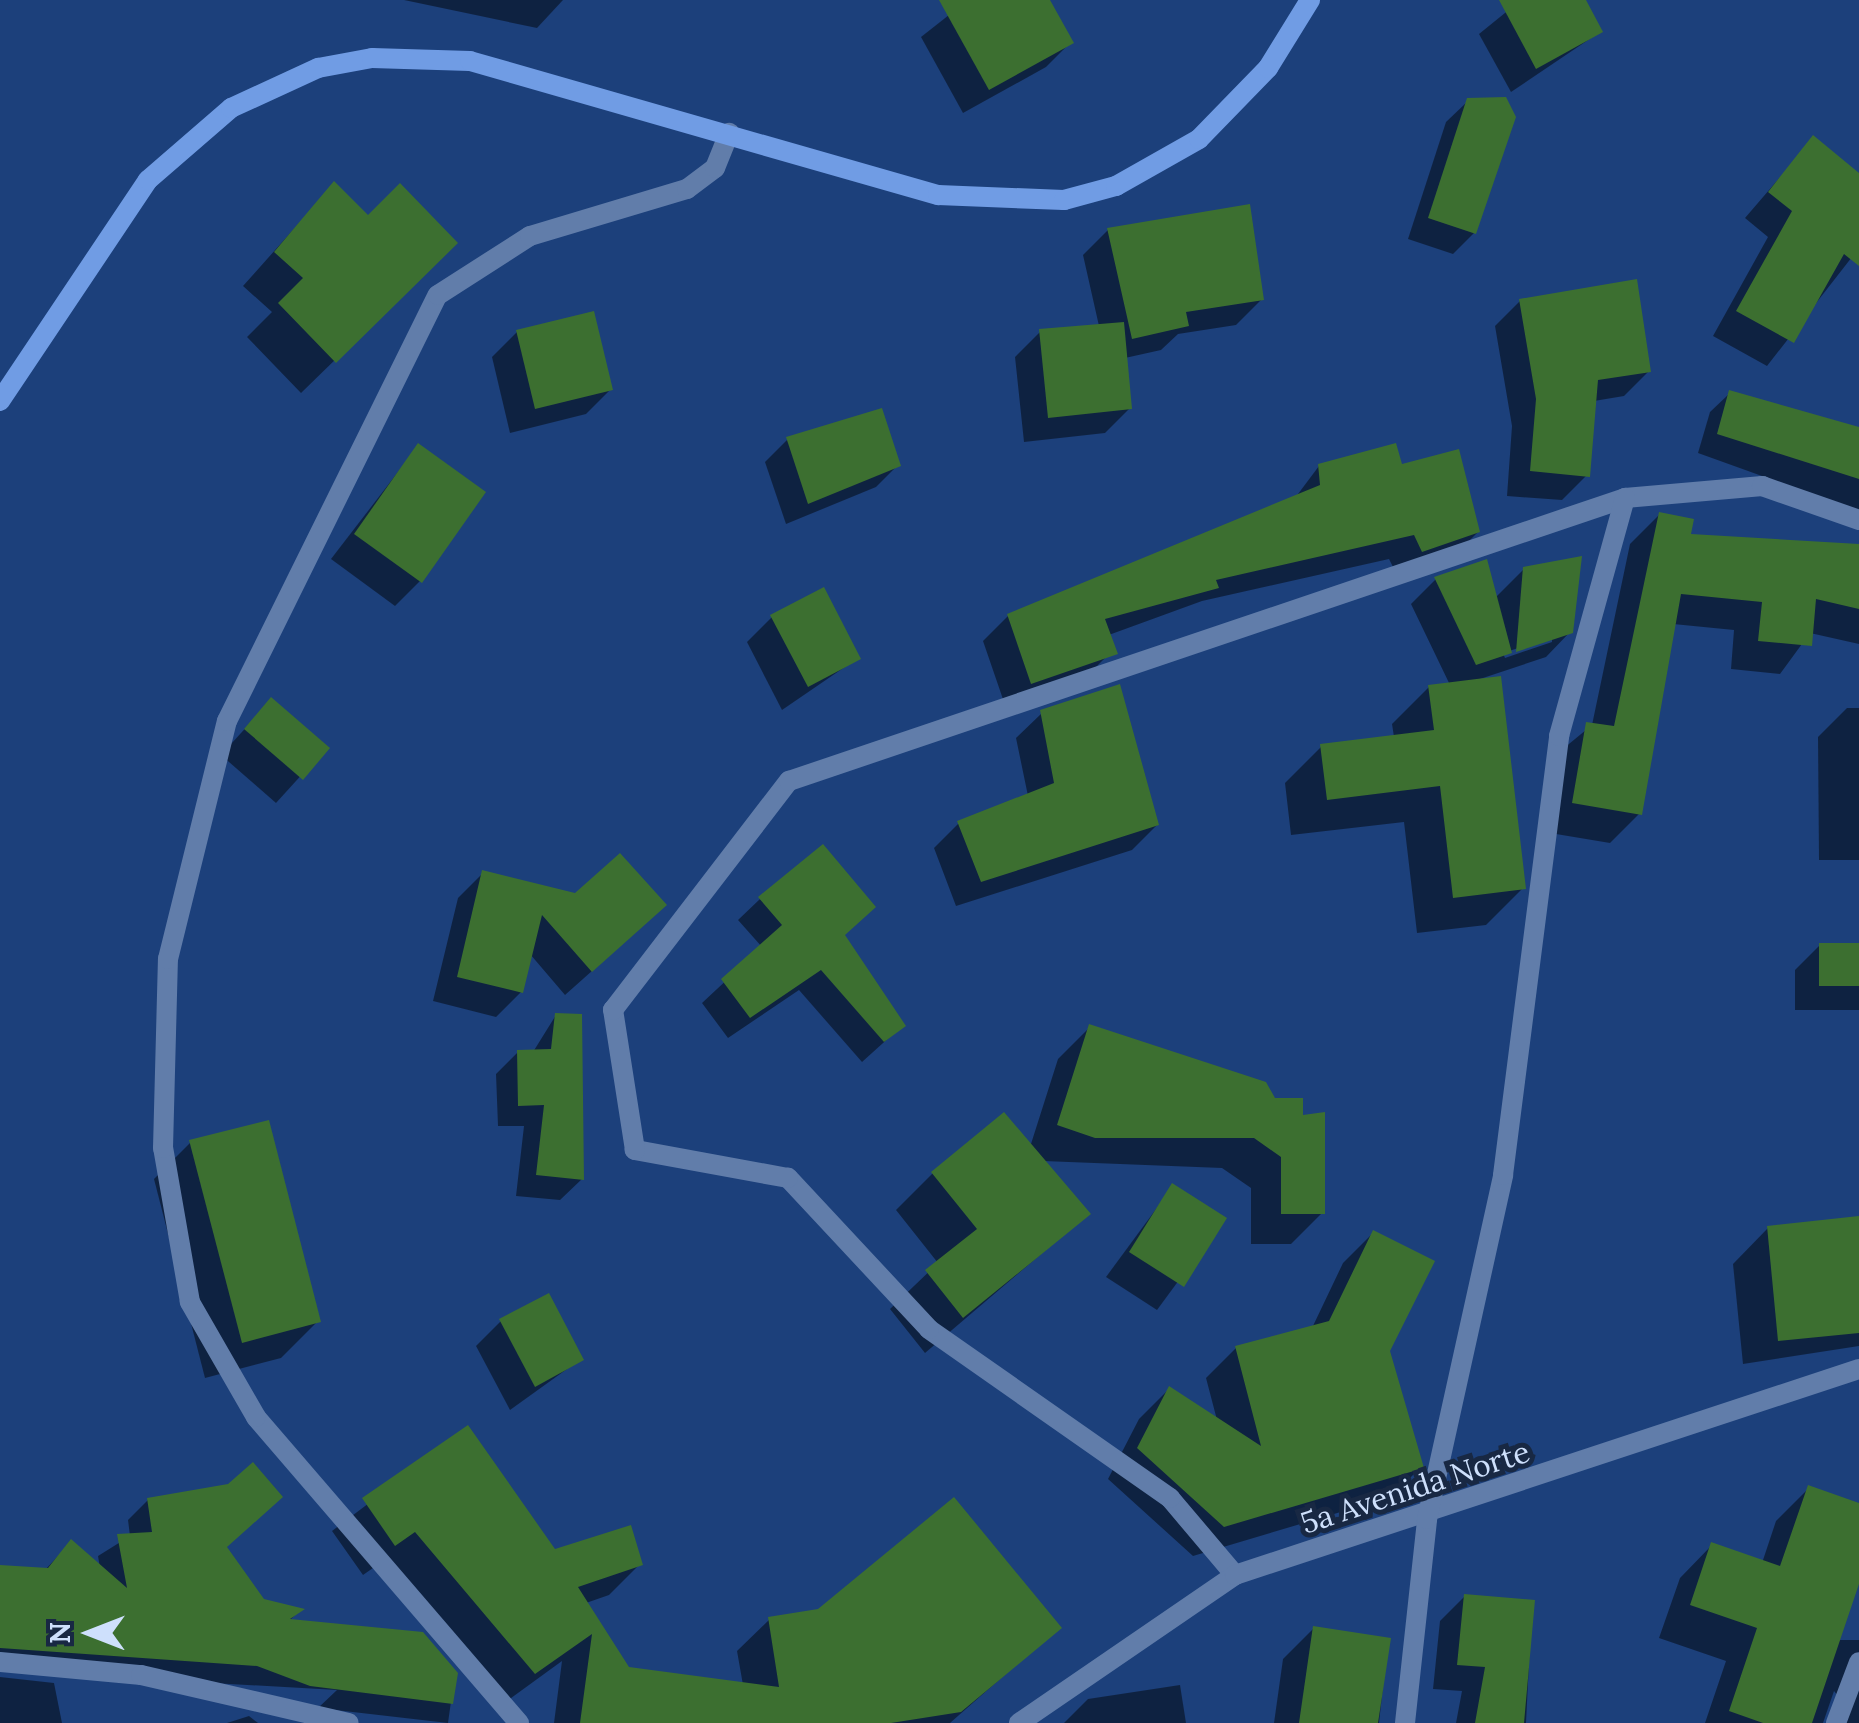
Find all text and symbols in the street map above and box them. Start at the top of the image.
street label: 5a Avenida Norte [1296,1433,1534,1541]
north arrow [40,1583,140,1683]
text: N [42,1622,78,1644]

